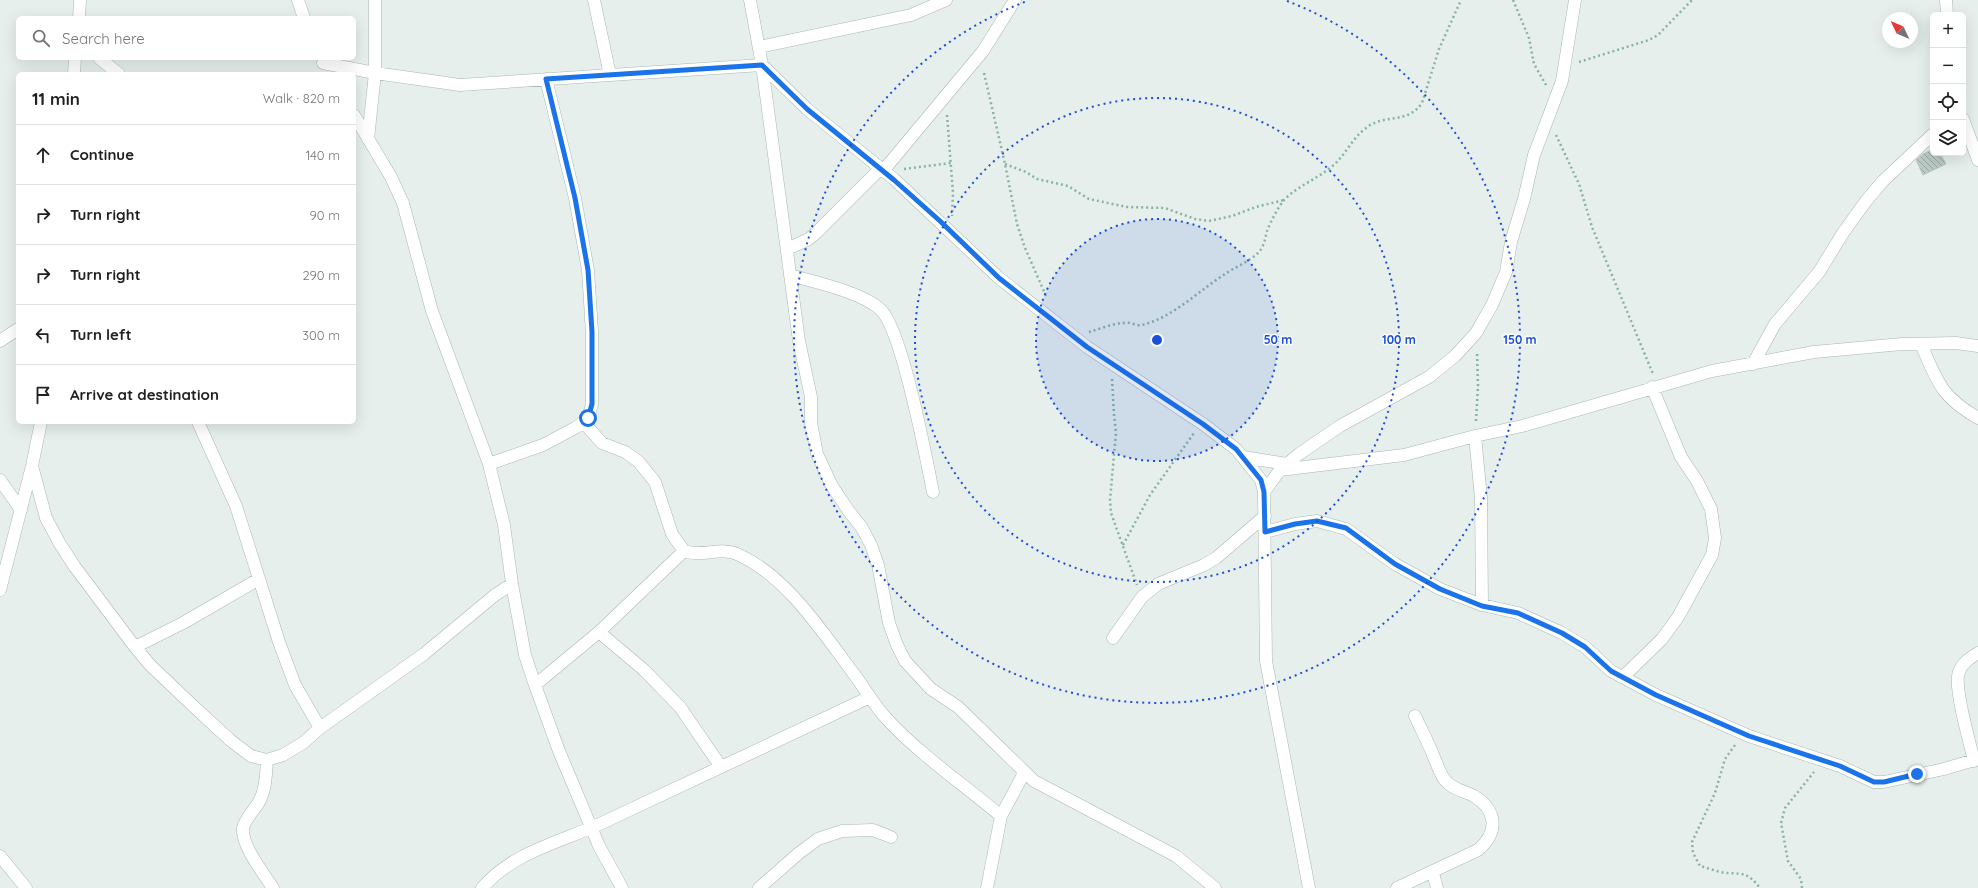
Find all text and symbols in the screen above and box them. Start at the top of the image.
north arrow [1882,12,1918,48]
map controls [1930,12,1966,156]
button: + [1930,12,1966,48]
search box [16,16,356,60]
icon: search [30,27,52,49]
text: Search here [62,29,145,48]
button: − [1930,48,1966,84]
button: locate [1930,84,1966,120]
text: 11 min [32,88,80,109]
text: Walk · 820 m [263,90,340,106]
button: layers [1930,120,1966,156]
icon: ahead [32,144,54,166]
text: Continue [70,145,134,164]
text: 140 m [305,147,340,163]
icon: right [32,204,54,226]
text: Turn right [70,205,141,224]
text: 90 m [310,207,340,223]
icon: right [32,264,54,286]
text: Turn right [70,265,141,284]
text: 290 m [302,267,340,283]
icon: left [32,324,54,346]
text: Turn left [70,325,132,344]
text: 300 m [302,327,340,343]
text: 50 m [1264,332,1292,347]
text: 100 m [1382,332,1416,347]
text: 150 m [1503,332,1537,347]
centre of rings [1150,333,1164,347]
icon: arrive [32,384,54,406]
text: Arrive at destination [70,385,219,404]
route start [579,409,597,427]
route end [1908,765,1926,783]

